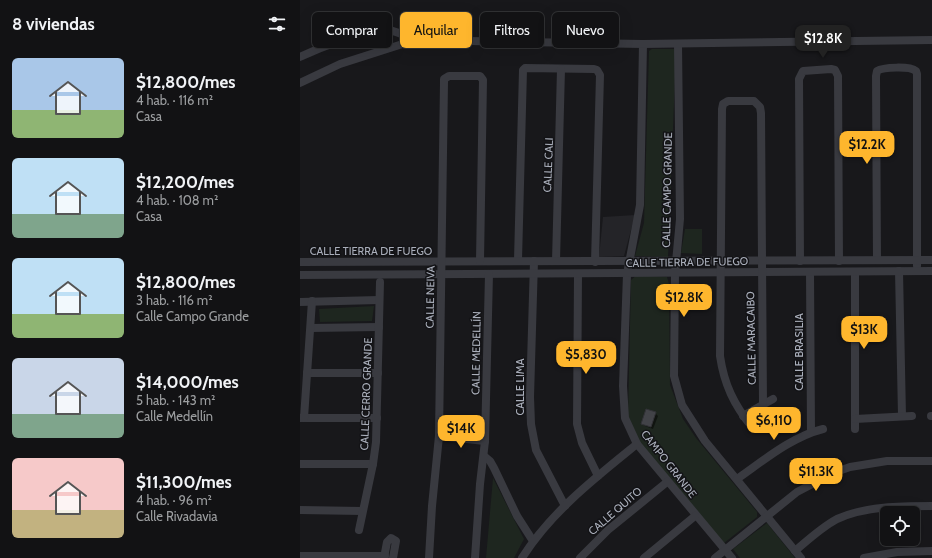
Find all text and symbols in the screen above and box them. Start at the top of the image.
chip: Comprar [312,12,392,48]
chip: Alquilar [400,12,472,48]
chip: Filtros [480,12,544,48]
chip: Nuevo [552,12,619,48]
icon: filters [266,13,288,35]
text: 8 viviendas [12,14,95,34]
pin: $12.8K [790,25,856,59]
text: $12.8K [804,30,842,46]
text: $12,800/mes [136,72,236,92]
icon: home [44,74,92,122]
text: 4 hab. · 116 m² [136,92,213,108]
text: Casa [136,108,162,124]
pin: $12.2K [834,131,900,165]
street label: CALLE CAMPO GRANDE [659,132,675,248]
text: $12.2K [848,136,886,152]
street label: CALLE CALI [540,137,556,193]
text: $12,200/mes [136,172,234,192]
icon: home [44,174,92,222]
text: 4 hab. · 108 m² [136,192,218,208]
text: Casa [136,208,162,224]
street label: CALLE TIERRA DE FUEGO [310,244,433,258]
street label: CALLE TIERRA DE FUEGO [626,254,749,270]
street label: CALLE NEIVA [422,265,438,328]
text: $12,800/mes [136,272,236,292]
icon: home [44,274,92,322]
pin: $12.8K [651,284,717,318]
text: $12.8K [665,289,703,305]
street label: CALLE MARACAIBO [743,291,759,385]
text: 3 hab. · 116 m² [136,292,213,308]
text: Calle Campo Grande [136,308,249,324]
street label: CALLE MEDELLÍN [468,311,484,395]
street label: CALLE BRASILIA [792,313,806,391]
pin: $13K [840,316,888,350]
text: $13K [850,321,878,337]
street label: CALLE CERRO GRANDE [357,337,375,451]
pin: $5,830 [553,341,619,375]
text: $5,830 [565,346,607,362]
street label: CALLE LIMA [513,358,527,416]
text: $14,000/mes [136,372,239,392]
icon: home [44,374,92,422]
text: 5 hab. · 143 m² [136,392,215,408]
pin: $6,110 [741,407,807,441]
text: Calle Medellín [136,408,213,424]
text: $6,110 [756,412,792,428]
pin: $14K [437,415,485,449]
text: $14K [447,420,475,436]
street label: CAMPO GRANDE [638,427,700,501]
pin: $11.3K [783,458,849,492]
text: $11.3K [798,463,834,479]
text: $11,300/mes [136,472,232,492]
icon: home [44,474,92,522]
street label: CALLE QUITO [585,484,645,538]
text: 4 hab. · 96 m² [136,492,212,508]
map controls [880,506,920,546]
button: locate [880,506,920,546]
text: Calle Rivadavia [136,508,218,524]

